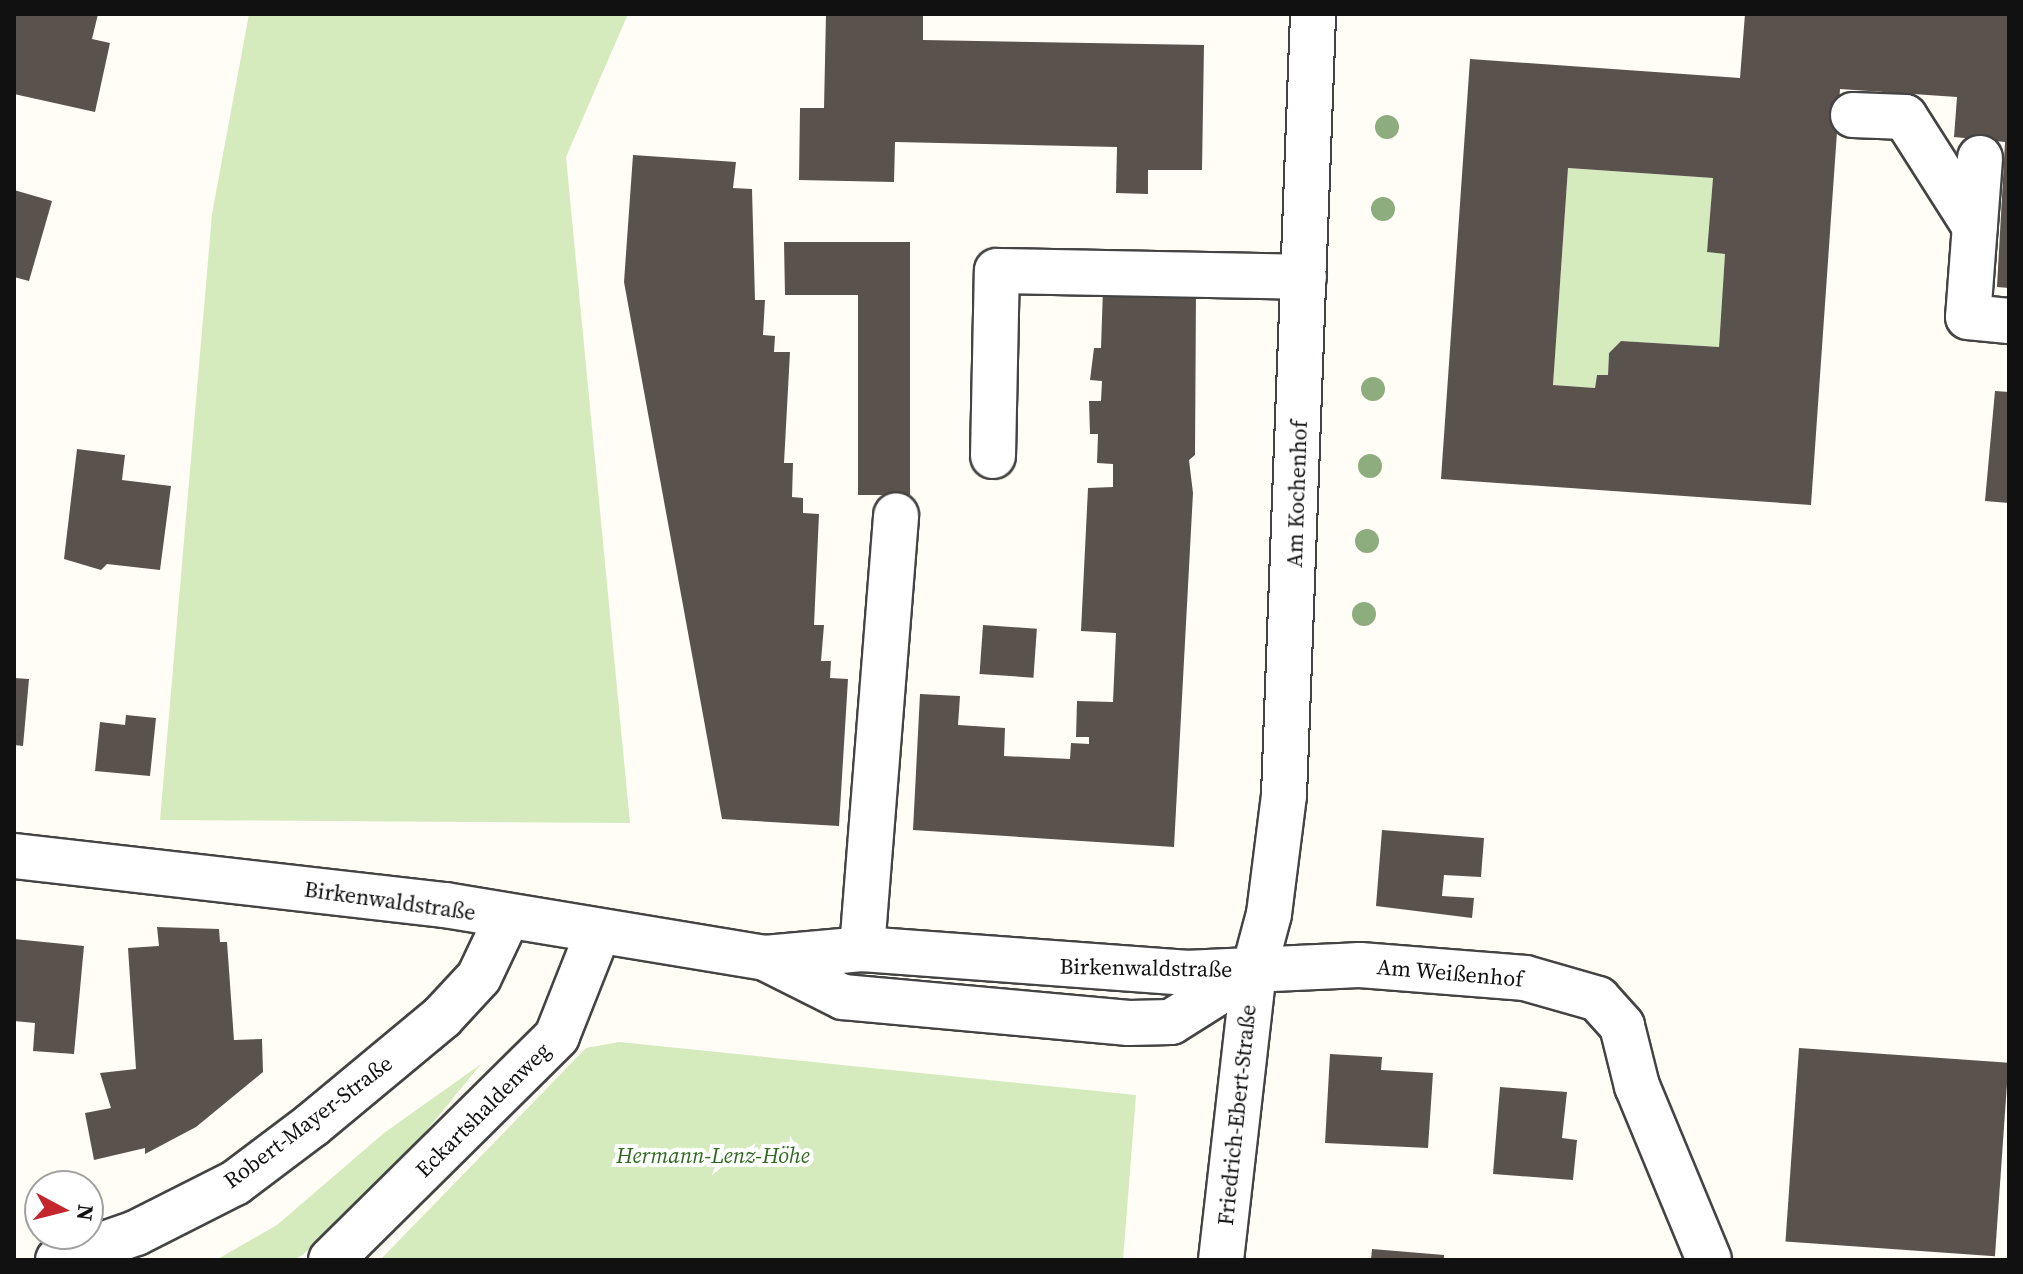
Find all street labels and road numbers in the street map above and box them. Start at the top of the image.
street label: Am Kochenhof [1281,420,1313,568]
street label: Birkenwaldstraße [303,876,477,926]
street label: Birkenwaldstraße [1059,953,1233,983]
street label: Am Weißenhof [1375,953,1525,993]
street label: Friedrich-Ebert-Straße [1212,1003,1262,1227]
street label: Eckartshaldenweg [410,1037,556,1183]
street label: Robert-Mayer-Straße [219,1050,397,1194]

